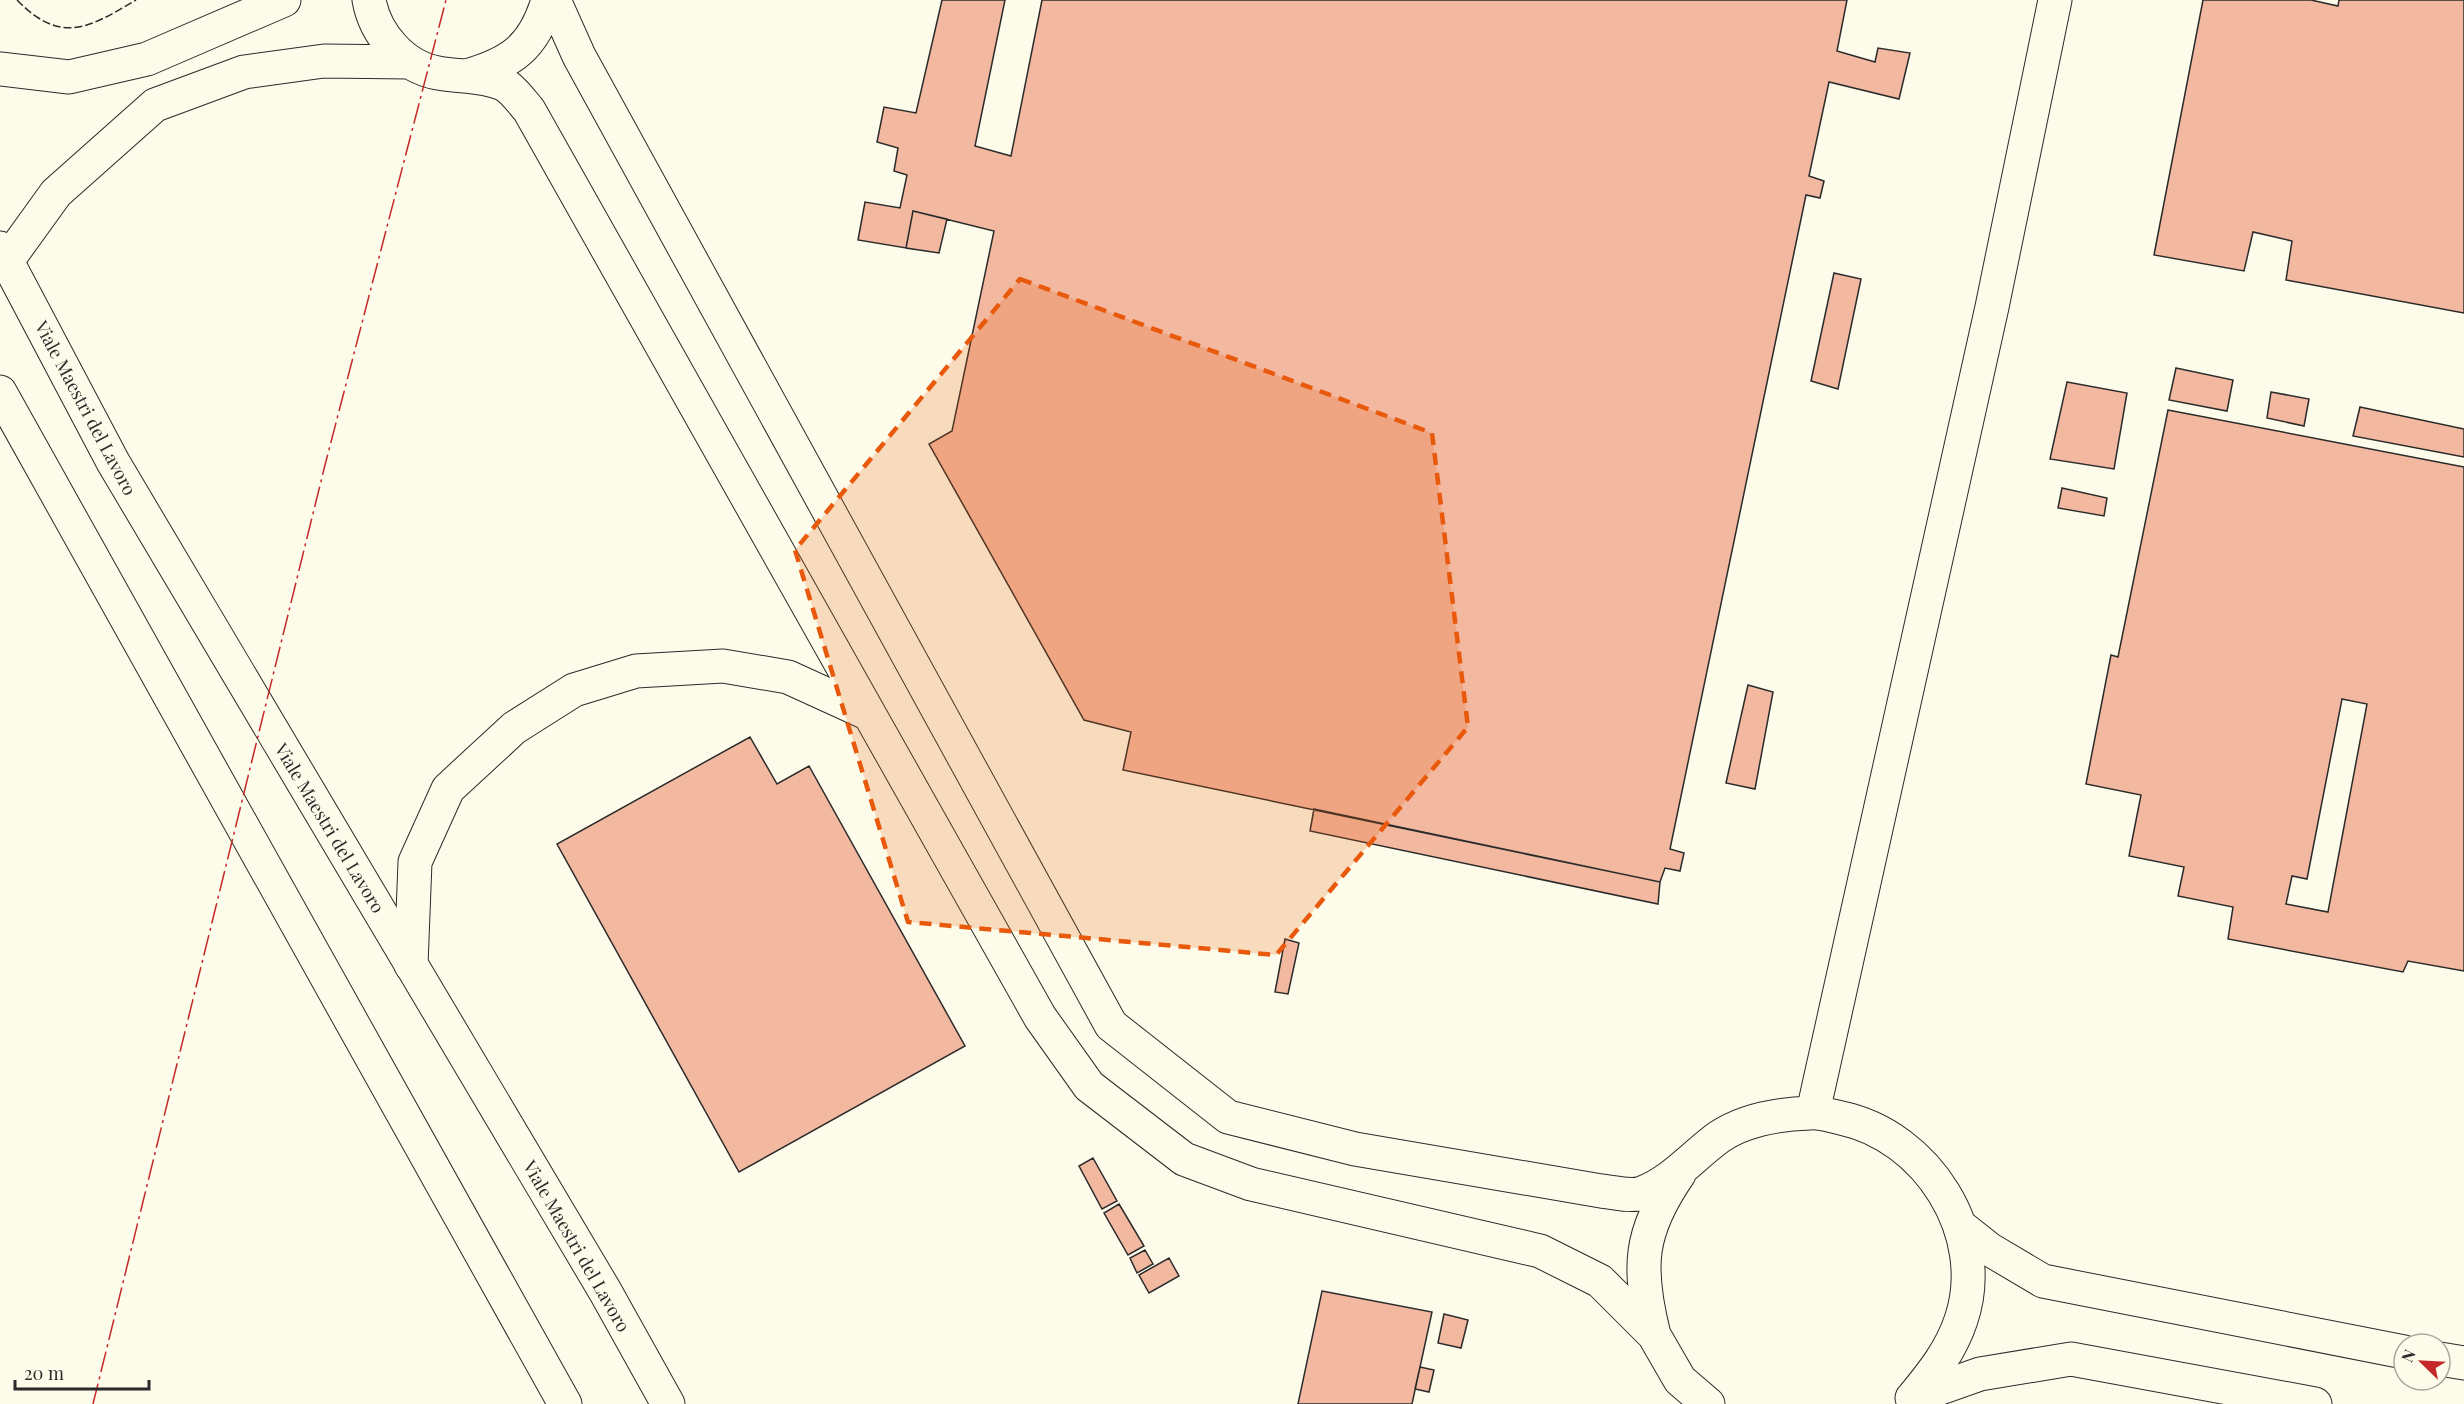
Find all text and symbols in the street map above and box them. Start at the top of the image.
street label: Viale Maestri del Lavoro [29,316,142,499]
street label: Viale Maestri del Lavoro [269,738,390,918]
street label: Viale Maestri del Lavoro [518,1155,636,1336]
north arrow [2392,1332,2452,1392]
text: N [2396,1346,2420,1365]
scale bar [15,1353,148,1391]
text: 20 m [24,1361,64,1385]

